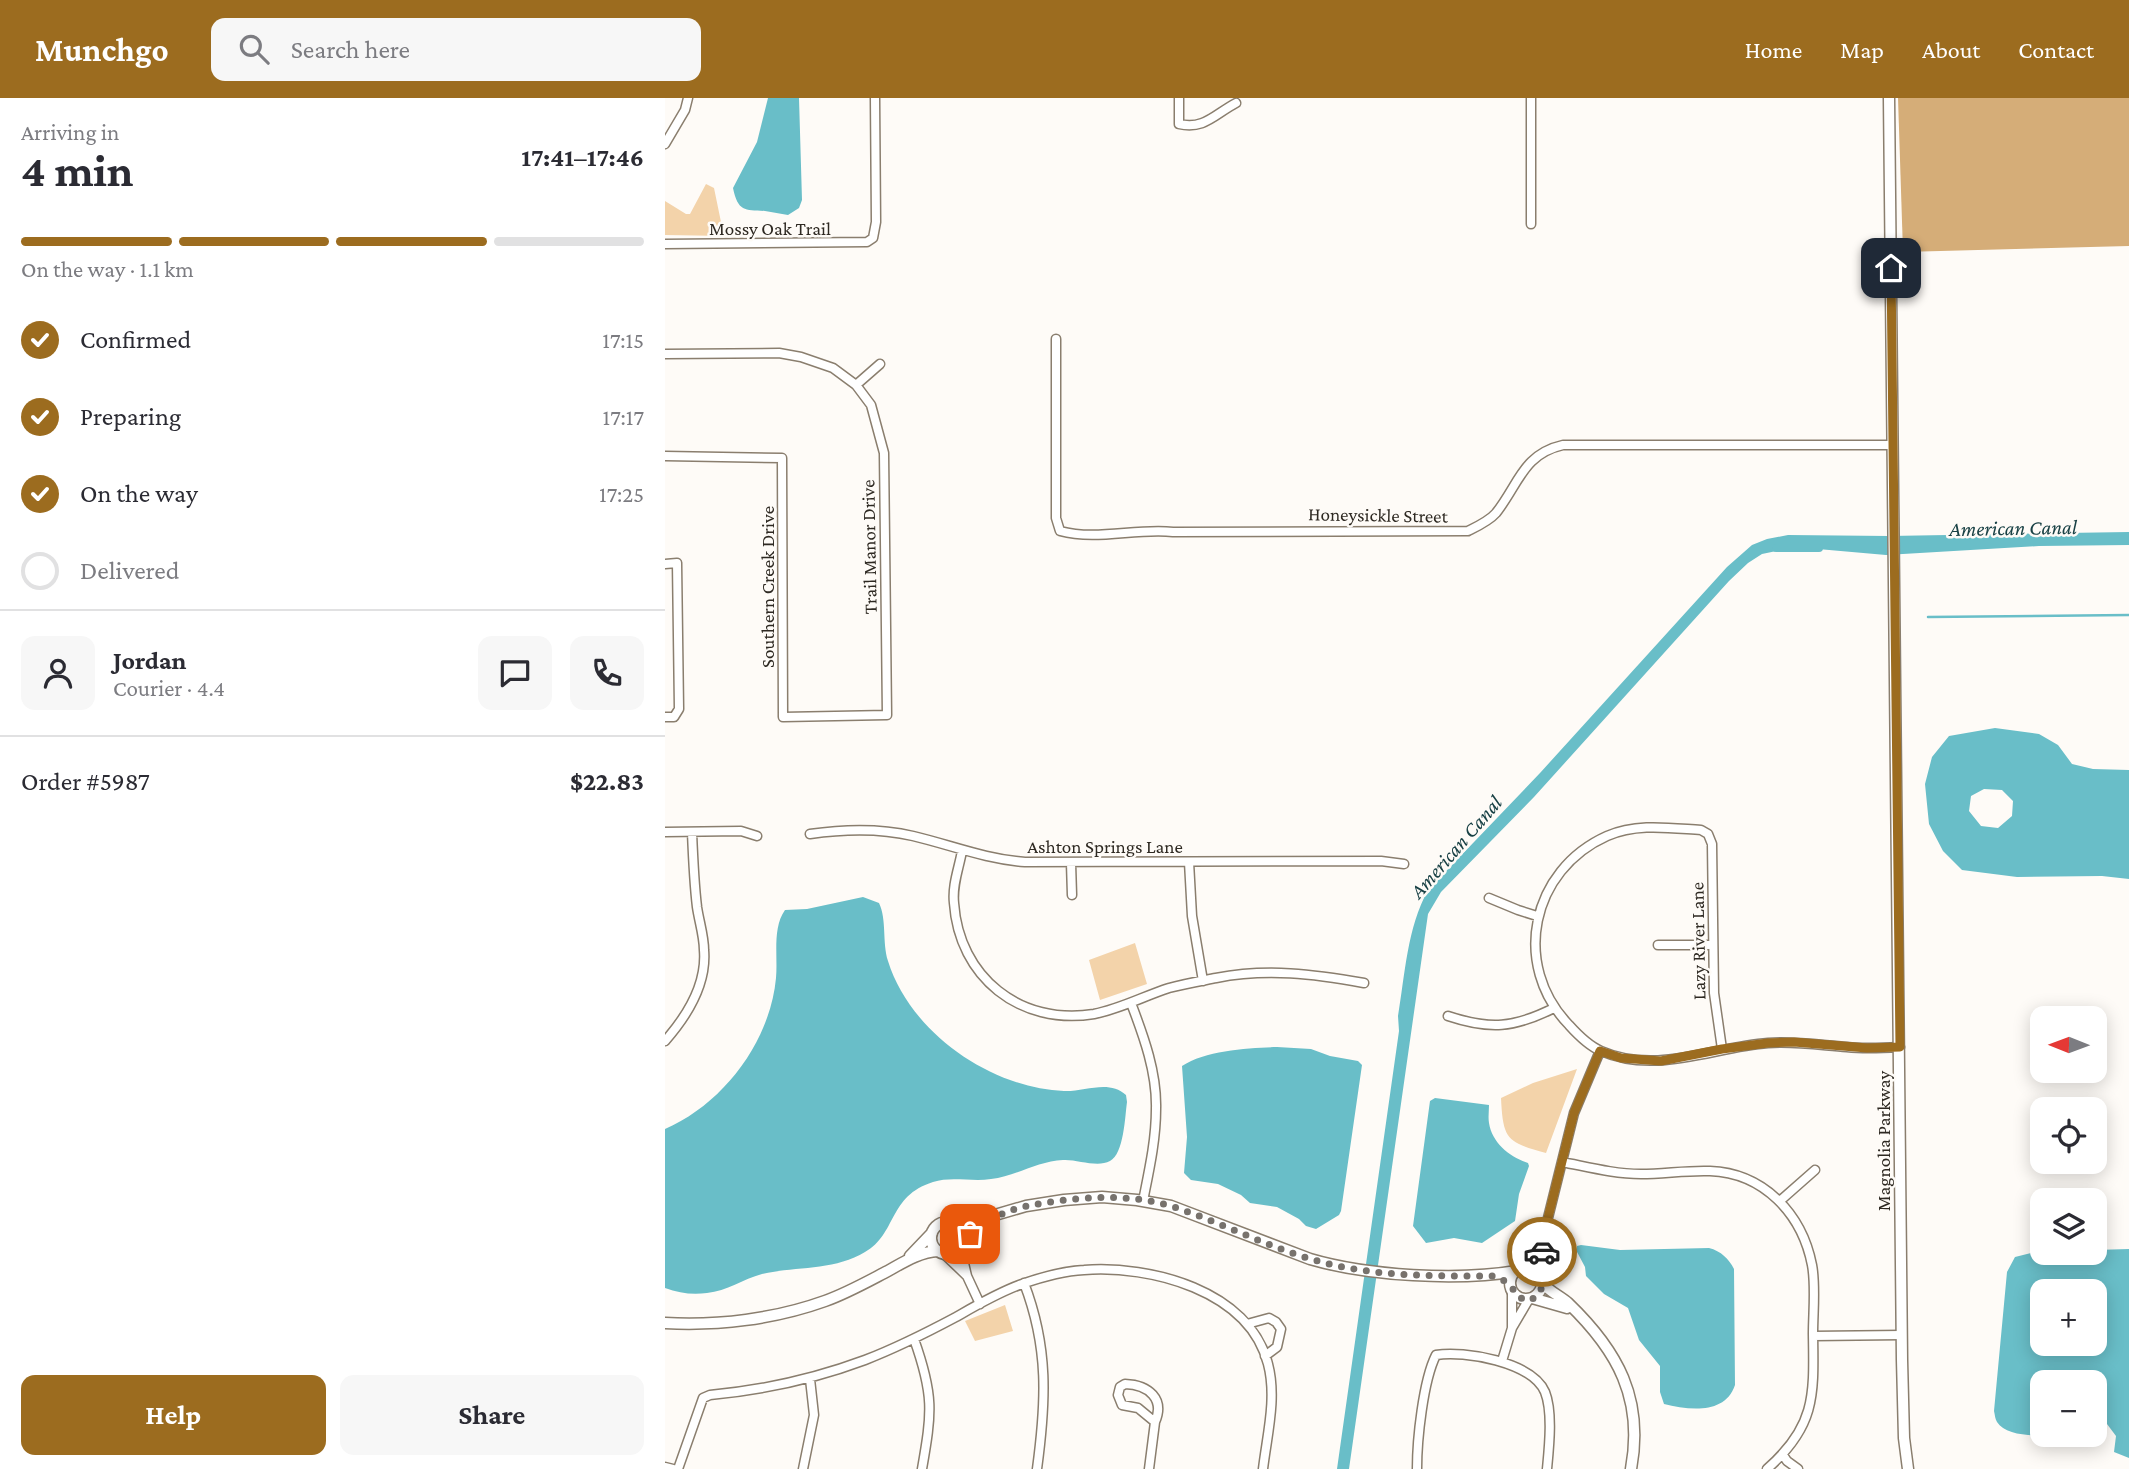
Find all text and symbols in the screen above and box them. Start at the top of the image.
search box [211,18,701,81]
icon: search [235,30,273,68]
text: Munchgo [35,31,169,68]
text: Search here [291,35,410,64]
text: Home [1745,36,1802,63]
text: Map [1840,36,1884,63]
text: About [1922,36,1980,63]
text: Contact [2018,36,2094,63]
text: Arriving in [21,119,119,145]
text: 17:41–17:46 [521,143,644,172]
text: 4 min [21,145,133,196]
street label: Mossy Oak Trail [709,218,831,239]
pin [1861,238,1921,298]
icon: home [1872,249,1910,287]
text: On the way · 1.1 km [21,256,194,282]
icon: check [21,321,59,359]
text: Confirmed [80,325,191,354]
text: 17:15 [602,327,644,353]
icon: check [21,398,59,436]
text: Preparing [80,402,181,431]
text: 17:17 [603,404,644,430]
icon: check [21,475,59,513]
text: On the way [80,479,198,508]
street label: Trail Manor Drive [857,479,881,615]
text: 17:25 [599,481,644,507]
street label: Honeysickle Street [1308,503,1449,527]
street label: Southern Creek Drive [757,506,778,668]
water label: American Canal [1948,515,2078,541]
text: Delivered [80,556,179,585]
button: person [21,636,95,710]
button: chat [478,636,552,710]
button: phone [570,636,644,710]
text: Jordan [113,646,187,675]
text: Courier · 4.4 [113,675,225,701]
text: Order #5987 [21,767,150,796]
text: $22.83 [570,767,644,796]
water label: American Canal [1404,790,1508,904]
street label: Ashton Springs Lane [1027,836,1183,857]
street label: Lazy River Lane [1686,882,1710,1000]
north arrow [2030,1006,2107,1083]
map controls [2030,1006,2107,1447]
street label: Magnolia Parkway [1873,1071,1894,1211]
button: locate [2030,1097,2107,1174]
button: layers [2030,1188,2107,1265]
pin [940,1204,1000,1264]
icon: bag [951,1215,989,1253]
courier [1507,1217,1577,1287]
icon: car [1523,1233,1561,1271]
button: + [2030,1279,2107,1356]
button: − [2030,1370,2107,1447]
button: Help [21,1375,326,1455]
button: Share [340,1375,644,1455]

